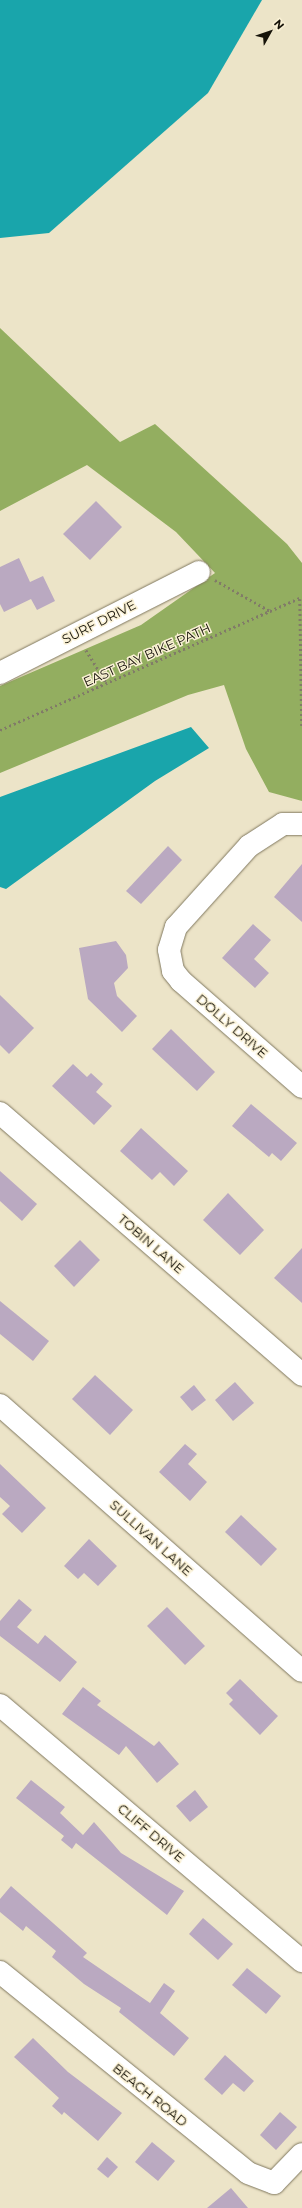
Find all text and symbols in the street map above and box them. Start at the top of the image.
north arrow [250,12,290,52]
text: N [271,16,287,32]
street label: SURF DRIVE [59,597,139,647]
street label: EAST BAY BIKE PATH [81,620,213,690]
street label: DOLLY DRIVE [193,991,271,1061]
street label: TOBIN LANE [115,1211,187,1277]
street label: SULLIVAN LANE [107,1497,195,1579]
street label: CLIFF DRIVE [115,1801,187,1865]
street label: BEACH ROAD [110,2060,190,2130]

